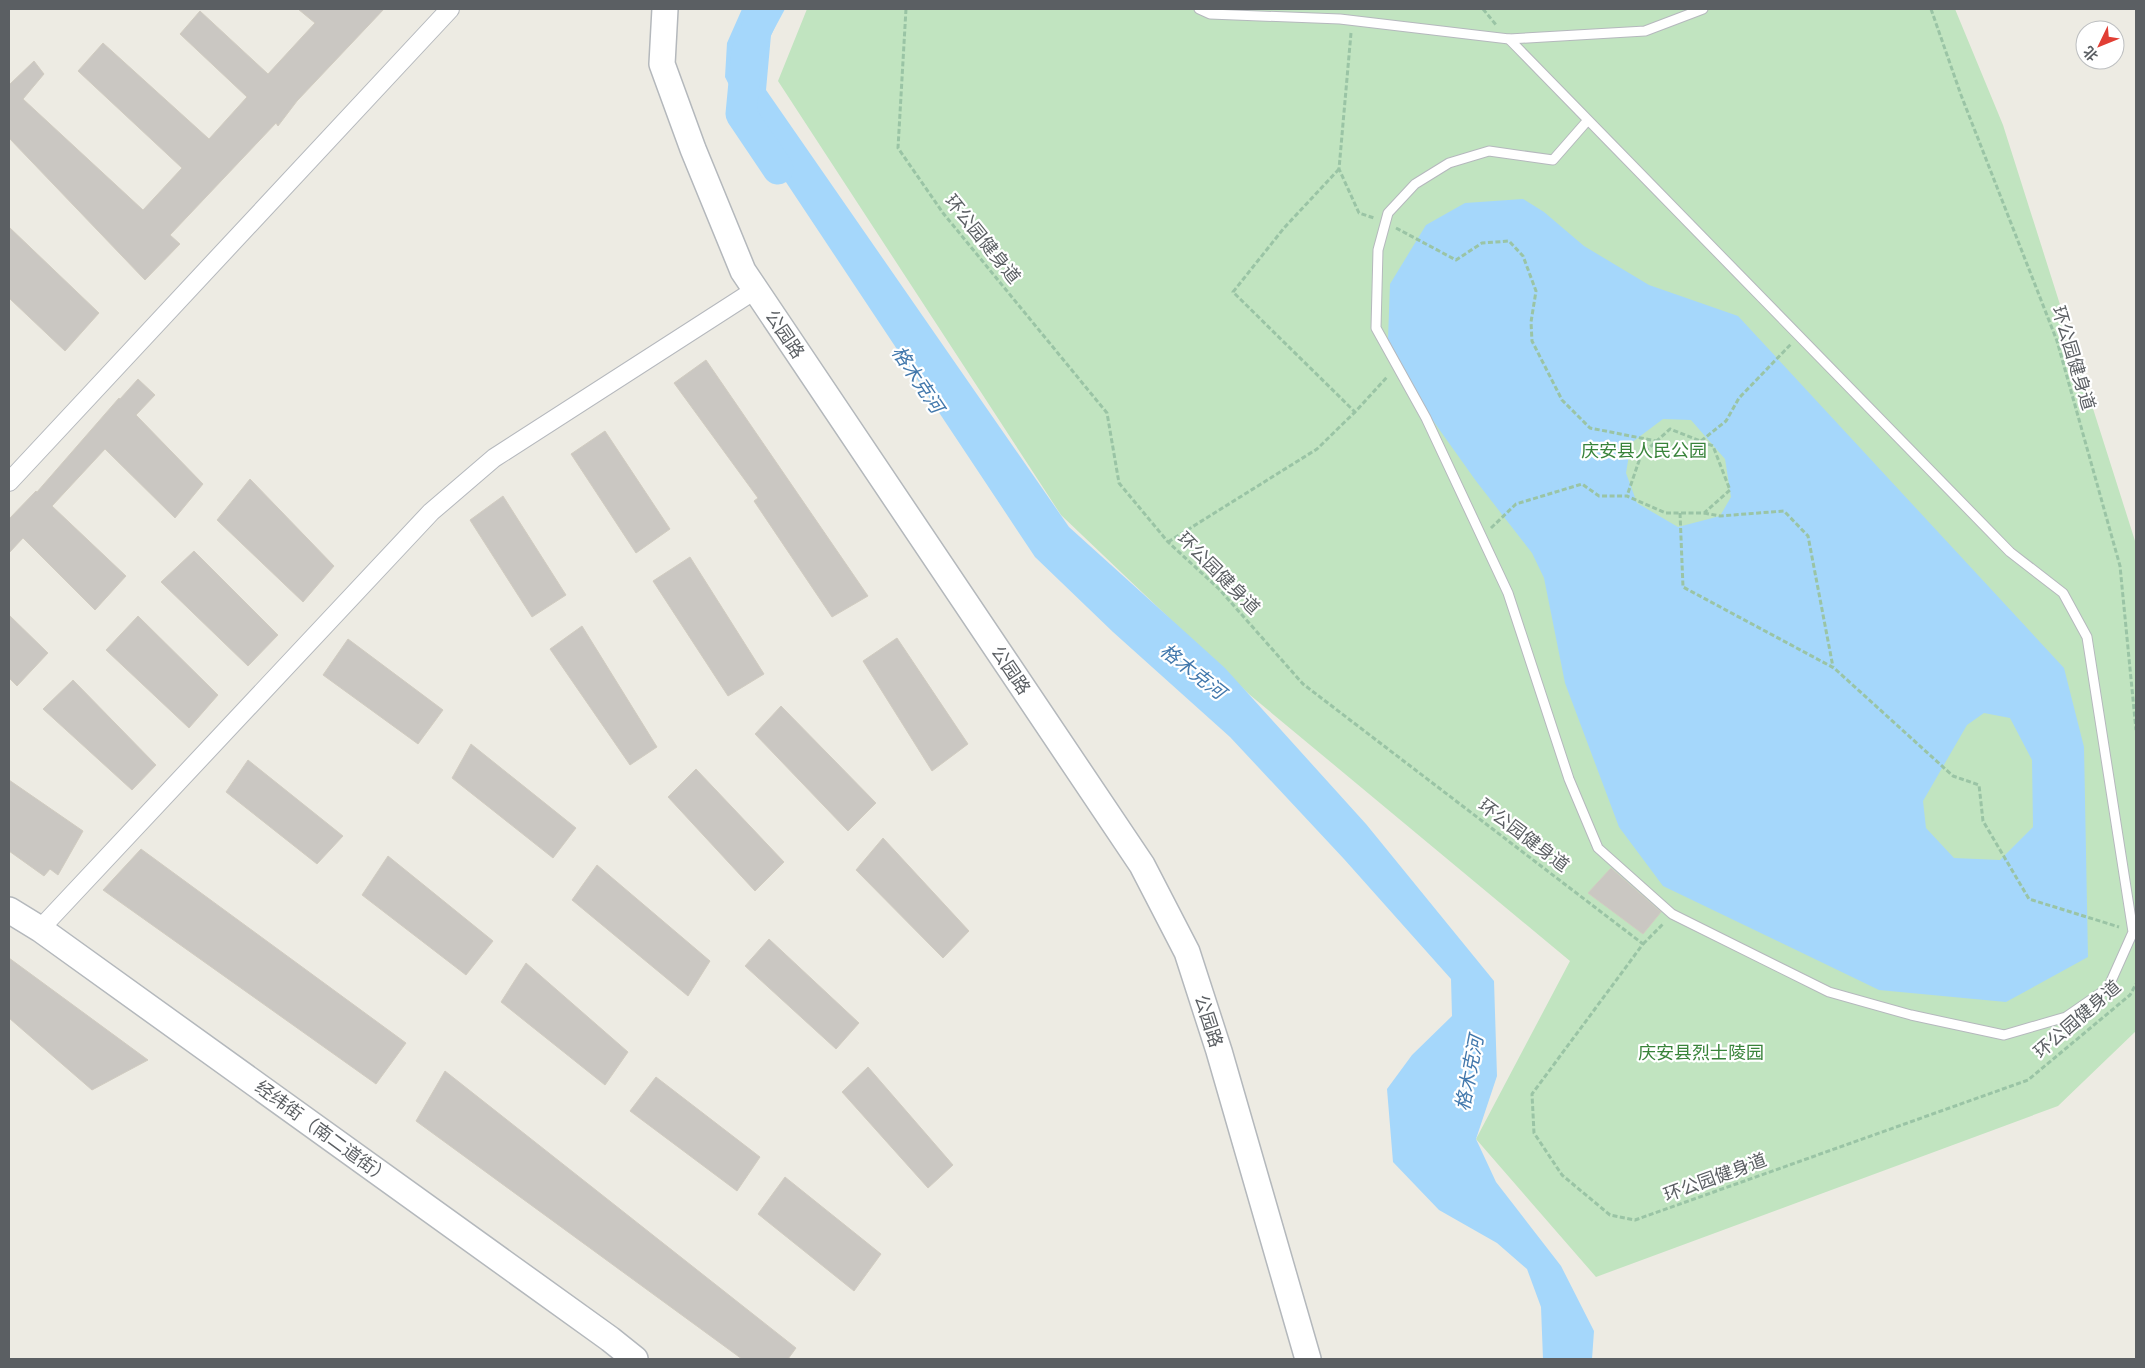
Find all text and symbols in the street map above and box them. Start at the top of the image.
north arrow [2075,20,2125,70]
text: 北 [2080,43,2101,64]
street label: 环公园健身道 [941,190,1025,288]
street label: 环公园健身道 [2048,303,2100,413]
street label: 公园路 [761,306,809,362]
water label: 格木克河 [888,341,951,420]
park label: 庆安县人民公园 [1581,440,1707,461]
street label: 环公园健身道 [1173,527,1265,619]
water label: 格木克河 [1156,639,1233,706]
street label: 公园路 [987,642,1035,698]
street label: 环公园健身道 [1475,794,1573,876]
street label: 环公园健身道 [2029,976,2125,1062]
street label: 公园路 [1191,992,1227,1050]
water label: 格木克河 [1451,1030,1488,1112]
park label: 庆安县烈士陵园 [1638,1042,1764,1063]
street label: 经纬街（南二道街） [251,1076,395,1188]
street label: 环公园健身道 [1661,1149,1769,1205]

